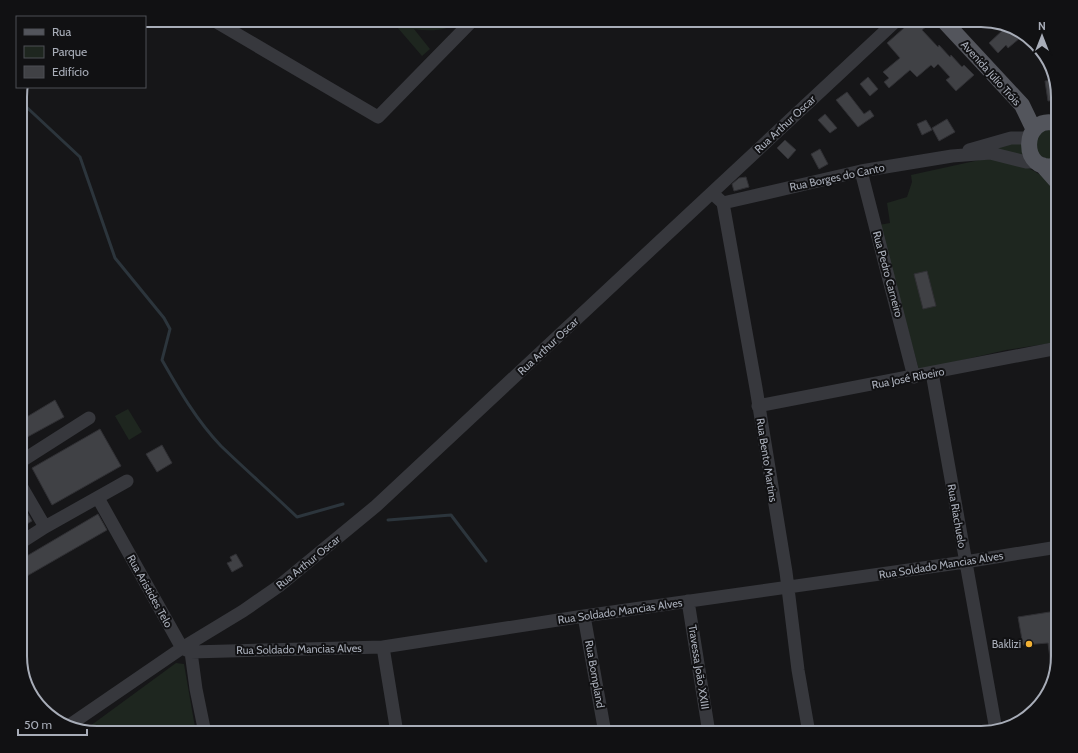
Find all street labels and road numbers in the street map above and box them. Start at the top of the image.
street label: Avenida Júlio Tróis [958,38,1024,109]
street label: Rua Arthur Oscar [752,92,819,156]
street label: Rua Borges do Canto [788,160,886,194]
street label: Rua Pedro Carneiro [870,229,906,319]
street label: Rua Arthur Oscar [515,314,582,378]
street label: Rua José Ribeiro [870,364,946,392]
street label: Rua Bento Martins [753,417,781,503]
street label: Rua Riachuelo [944,483,970,549]
street label: Rua Arthur Oscar [273,532,343,592]
street label: Rua Soldado Mancias Alves [878,548,1005,582]
street label: Rua Aristides Telo [124,552,176,630]
street label: Rua Soldado Mancias Alves [557,595,684,627]
street label: Travessa João XXIII [685,624,713,710]
street label: Rua Bompland [582,639,608,709]
street label: Rua Soldado Mancias Alves [236,641,362,657]

